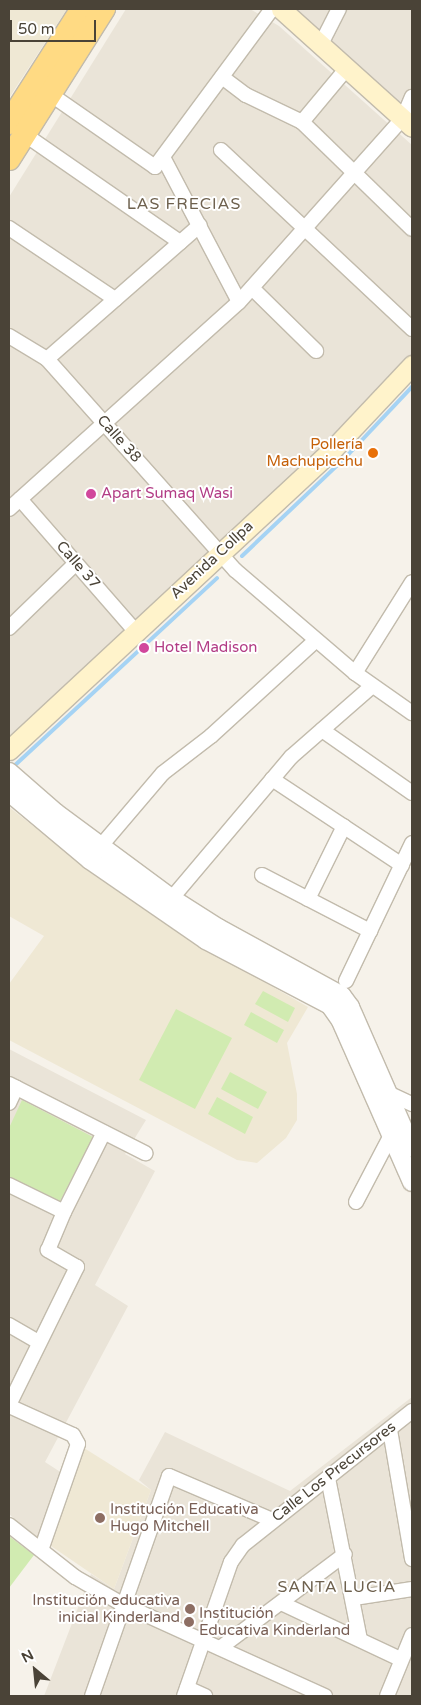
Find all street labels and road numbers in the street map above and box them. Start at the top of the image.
street label: Calle 38 [93,412,145,466]
street label: Avenida Collpa [167,517,257,603]
street label: Calle 37 [52,537,104,593]
street label: Calle Los Precursores [269,1418,399,1526]

